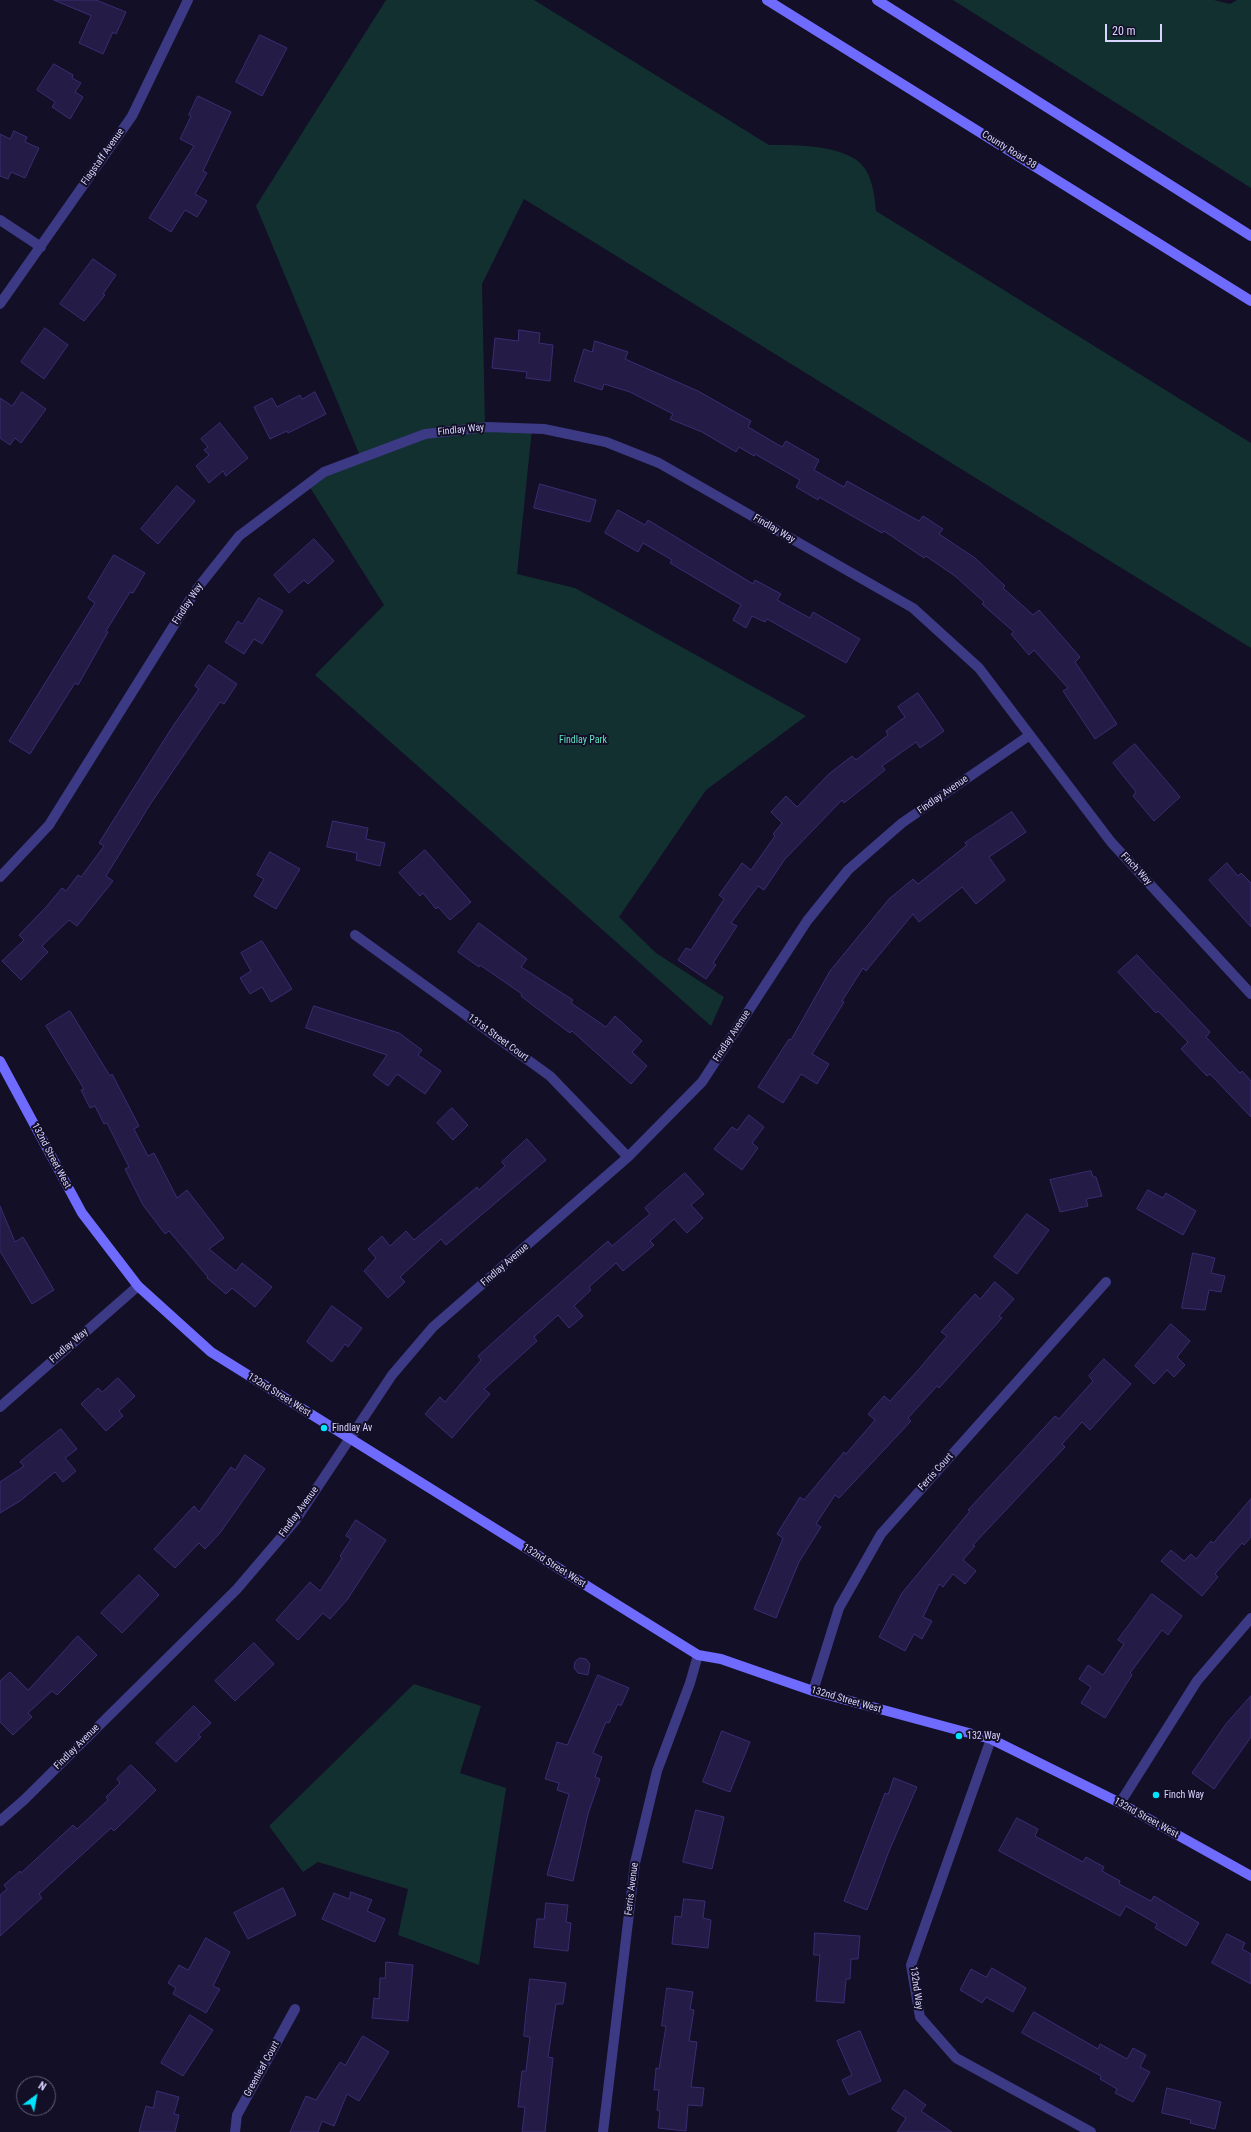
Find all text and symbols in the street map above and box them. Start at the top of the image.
scale bar [1107,16,1164,42]
text: 20 m [1112,24,1136,38]
street label: Flagstaff Avenue [79,126,127,188]
street label: County Road 38 [980,128,1038,172]
street label: Findlay Way [437,422,485,438]
street label: Findlay Way [751,512,797,546]
street label: Findlay Way [170,581,206,627]
park label: Findlay Park [559,734,607,746]
street label: Findlay Avenue [915,773,971,817]
street label: Finch Way [1118,850,1154,888]
street label: Findlay Avenue [711,1008,753,1064]
street label: 131st Street Court [465,1012,531,1064]
street label: 132nd Street West [29,1121,73,1191]
street label: Findlay Avenue [479,1241,531,1289]
street label: Findlay Way [47,1326,91,1366]
street label: 132nd Street West [245,1371,313,1419]
place label: Findlay Av [332,1422,372,1434]
marker: Findlay Av [319,1423,329,1433]
street label: Ferris Court [916,1451,956,1493]
street label: Findlay Avenue [277,1485,321,1539]
street label: 132nd Street West [520,1542,588,1590]
street label: 132nd Street West [810,1684,882,1716]
street label: Findlay Avenue [52,1722,102,1772]
place label: 132 Way [967,1730,1000,1742]
marker: 132 Way [954,1731,964,1741]
place label: Finch Way [1164,1789,1204,1801]
marker: Finch Way [1151,1790,1161,1800]
street label: 132nd Street West [1111,1795,1181,1841]
street label: Ferris Avenue [623,1862,641,1916]
street label: 132nd Way [907,1966,925,2010]
street label: Greenleaf Court [242,2039,282,2099]
north arrow [16,2076,56,2116]
text: N [36,2079,48,2094]

